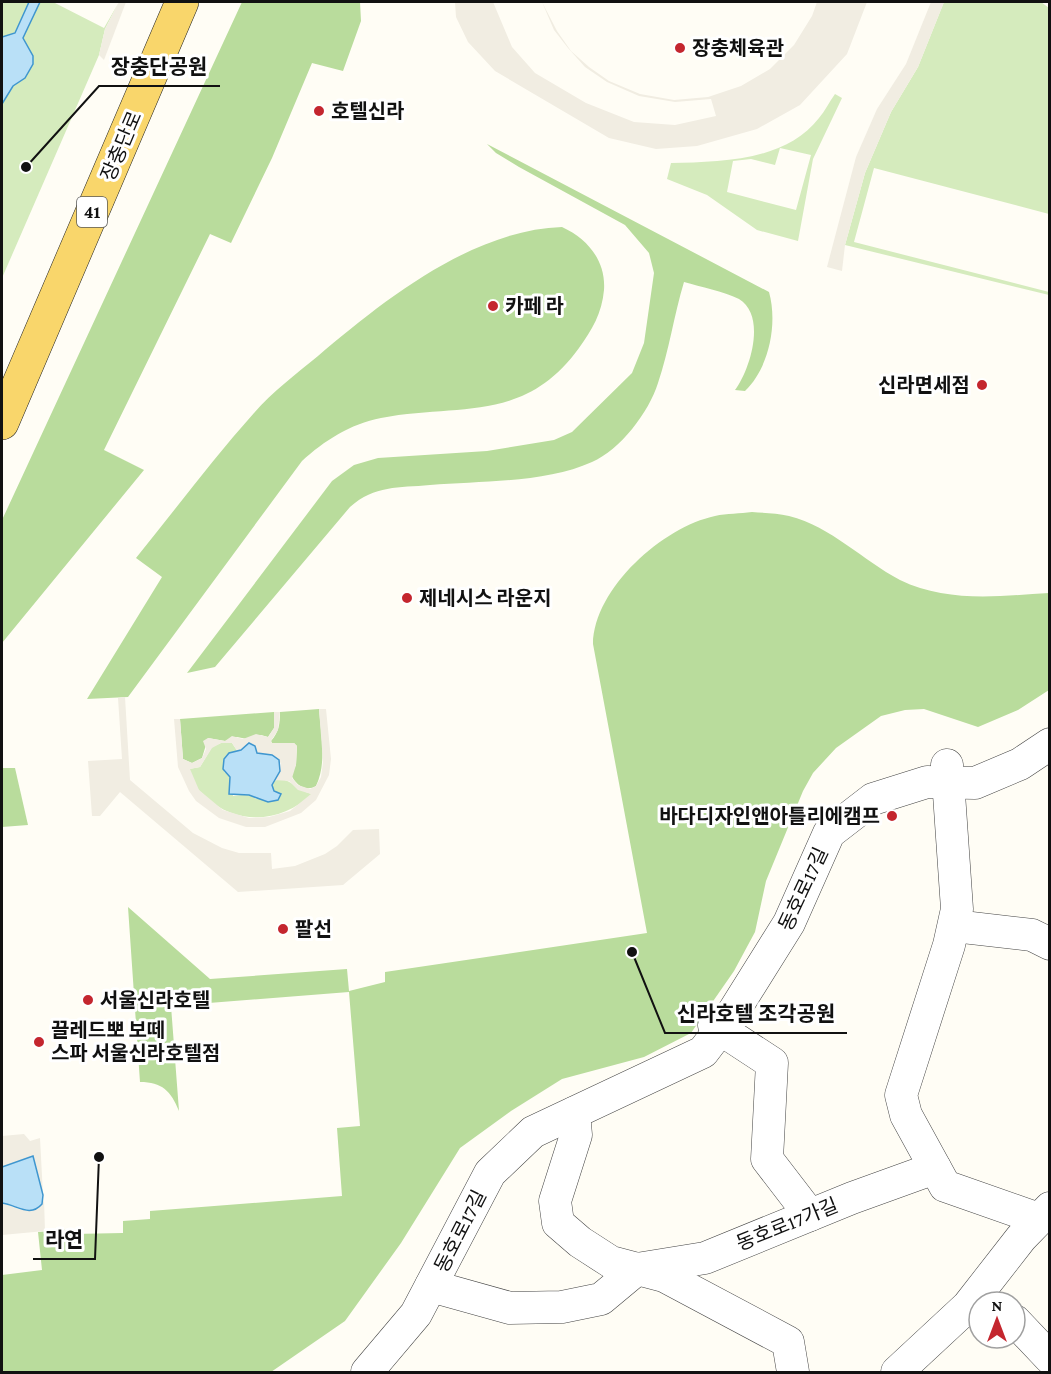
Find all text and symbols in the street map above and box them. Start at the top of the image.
place label: 장충체육관 [692,37,785,59]
marker: 장충체육관 [673,41,687,55]
callout: 장충단공원 [99,47,220,86]
text: 장충단공원 [111,55,207,79]
place label: 호텔신라 [331,100,405,122]
marker: 호텔신라 [312,104,326,118]
street label: 장충단로 [96,108,146,184]
road number: 41 [77,197,107,227]
place label: 카페 라 [505,295,564,317]
marker: 카페 라 [486,299,500,313]
place label: 신라면세점 [878,374,970,396]
marker: 신라면세점 [975,378,989,392]
place label: 제네시스 라운지 [419,587,552,609]
marker: 제네시스 라운지 [400,591,414,605]
place label: 바다디자인앤아틀리에캠프 [659,805,880,827]
marker: 바다디자인앤아틀리에캠프 [885,809,899,823]
street label: 동호로17길 [774,844,832,934]
place label: 팔선 [295,918,332,940]
marker: 팔선 [276,922,290,936]
place label: 서울신라호텔 [100,989,210,1011]
marker: 서울신라호텔 [81,993,95,1007]
callout: 신라호텔 조각공원 [665,994,847,1033]
text: 신라호텔 조각공원 [677,1002,835,1026]
place label: 끌레드뽀 보떼 스파 서울신라호텔점 [51,1019,220,1064]
marker: 끌레드뽀 보떼 스파 서울신라호텔점 [32,1035,46,1049]
street label: 동호로17길 [430,1186,490,1276]
street label: 동호로17가길 [733,1194,841,1254]
callout: 라연 [33,1220,95,1259]
text: 라연 [45,1228,83,1252]
north arrow [967,1290,1027,1350]
text: N [992,1297,1003,1314]

